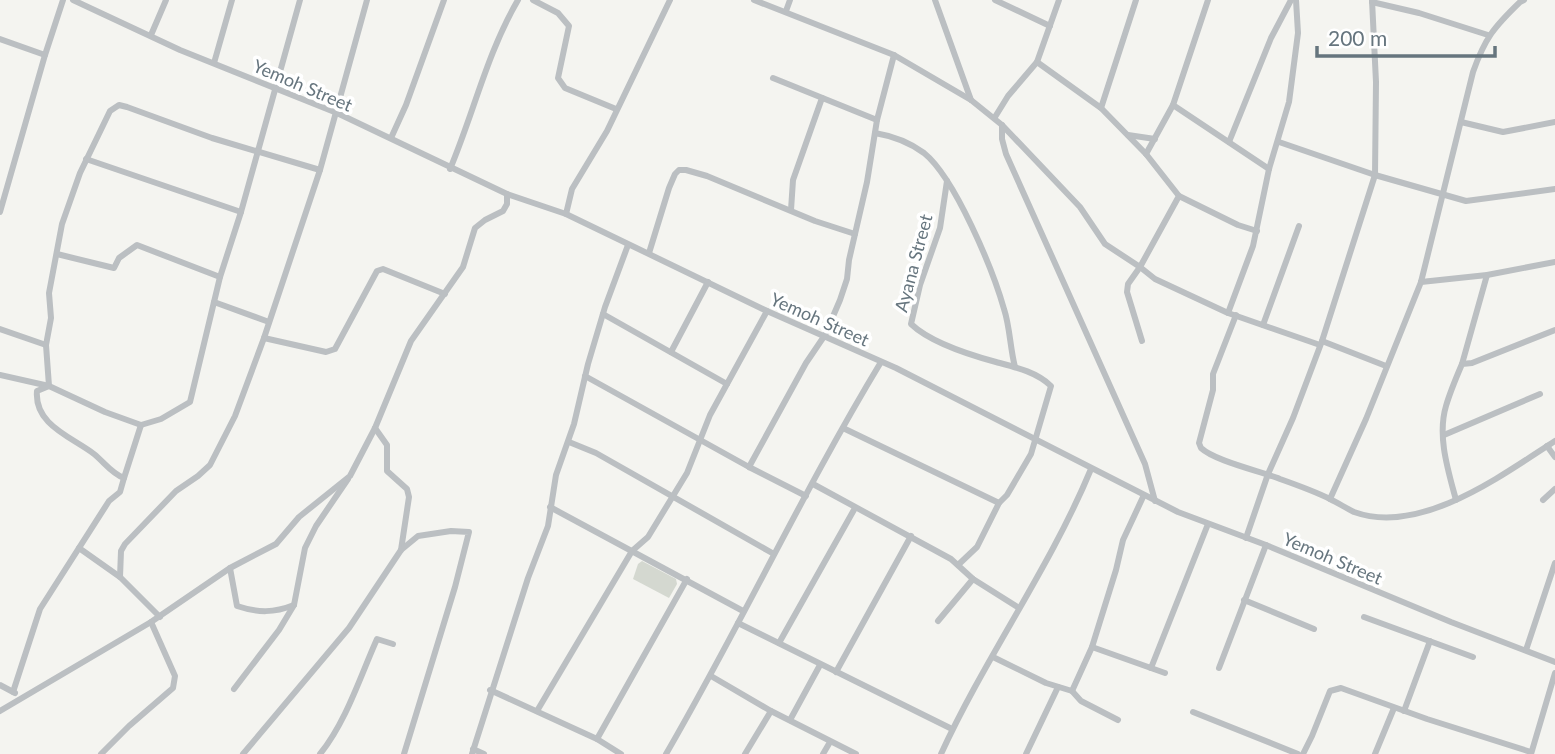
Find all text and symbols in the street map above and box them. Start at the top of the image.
scale bar [1317,14,1496,58]
text: 200 m [1328,25,1387,50]
street label: Yemoh Street [250,54,357,116]
street label: Ayana Street [889,211,937,314]
street label: Yemoh Street [767,287,873,351]
street label: Yemoh Street [1280,527,1387,589]

